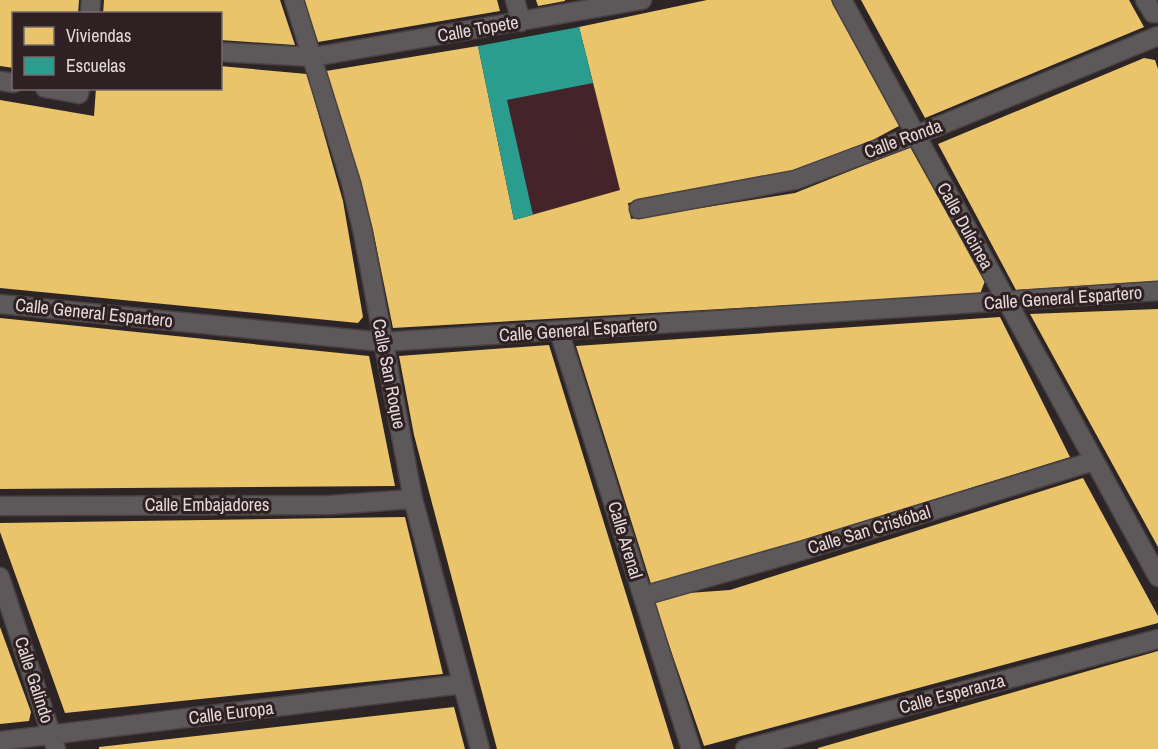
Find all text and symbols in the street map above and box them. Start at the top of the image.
street label: Calle Topete [435,9,520,48]
legend [12,12,222,90]
text: Viviendas [66,23,131,48]
text: Escuelas [66,53,126,78]
street label: Calle Ronda [860,113,945,164]
street label: Calle Dulcinea [931,178,1000,274]
street label: Calle General Espartero [983,280,1143,315]
street label: Calle General Espartero [14,292,174,333]
street label: Calle General Espartero [498,312,658,347]
street label: Calle San Roque [367,317,412,431]
street label: Calle Embajadores [145,492,269,517]
street label: Calle Arenal [602,498,649,582]
street label: Calle San Cristóbal [804,499,933,560]
street label: Calle Galindo [9,633,60,726]
street label: Calle Esperanza [896,667,1007,720]
street label: Calle Europa [187,695,275,730]

